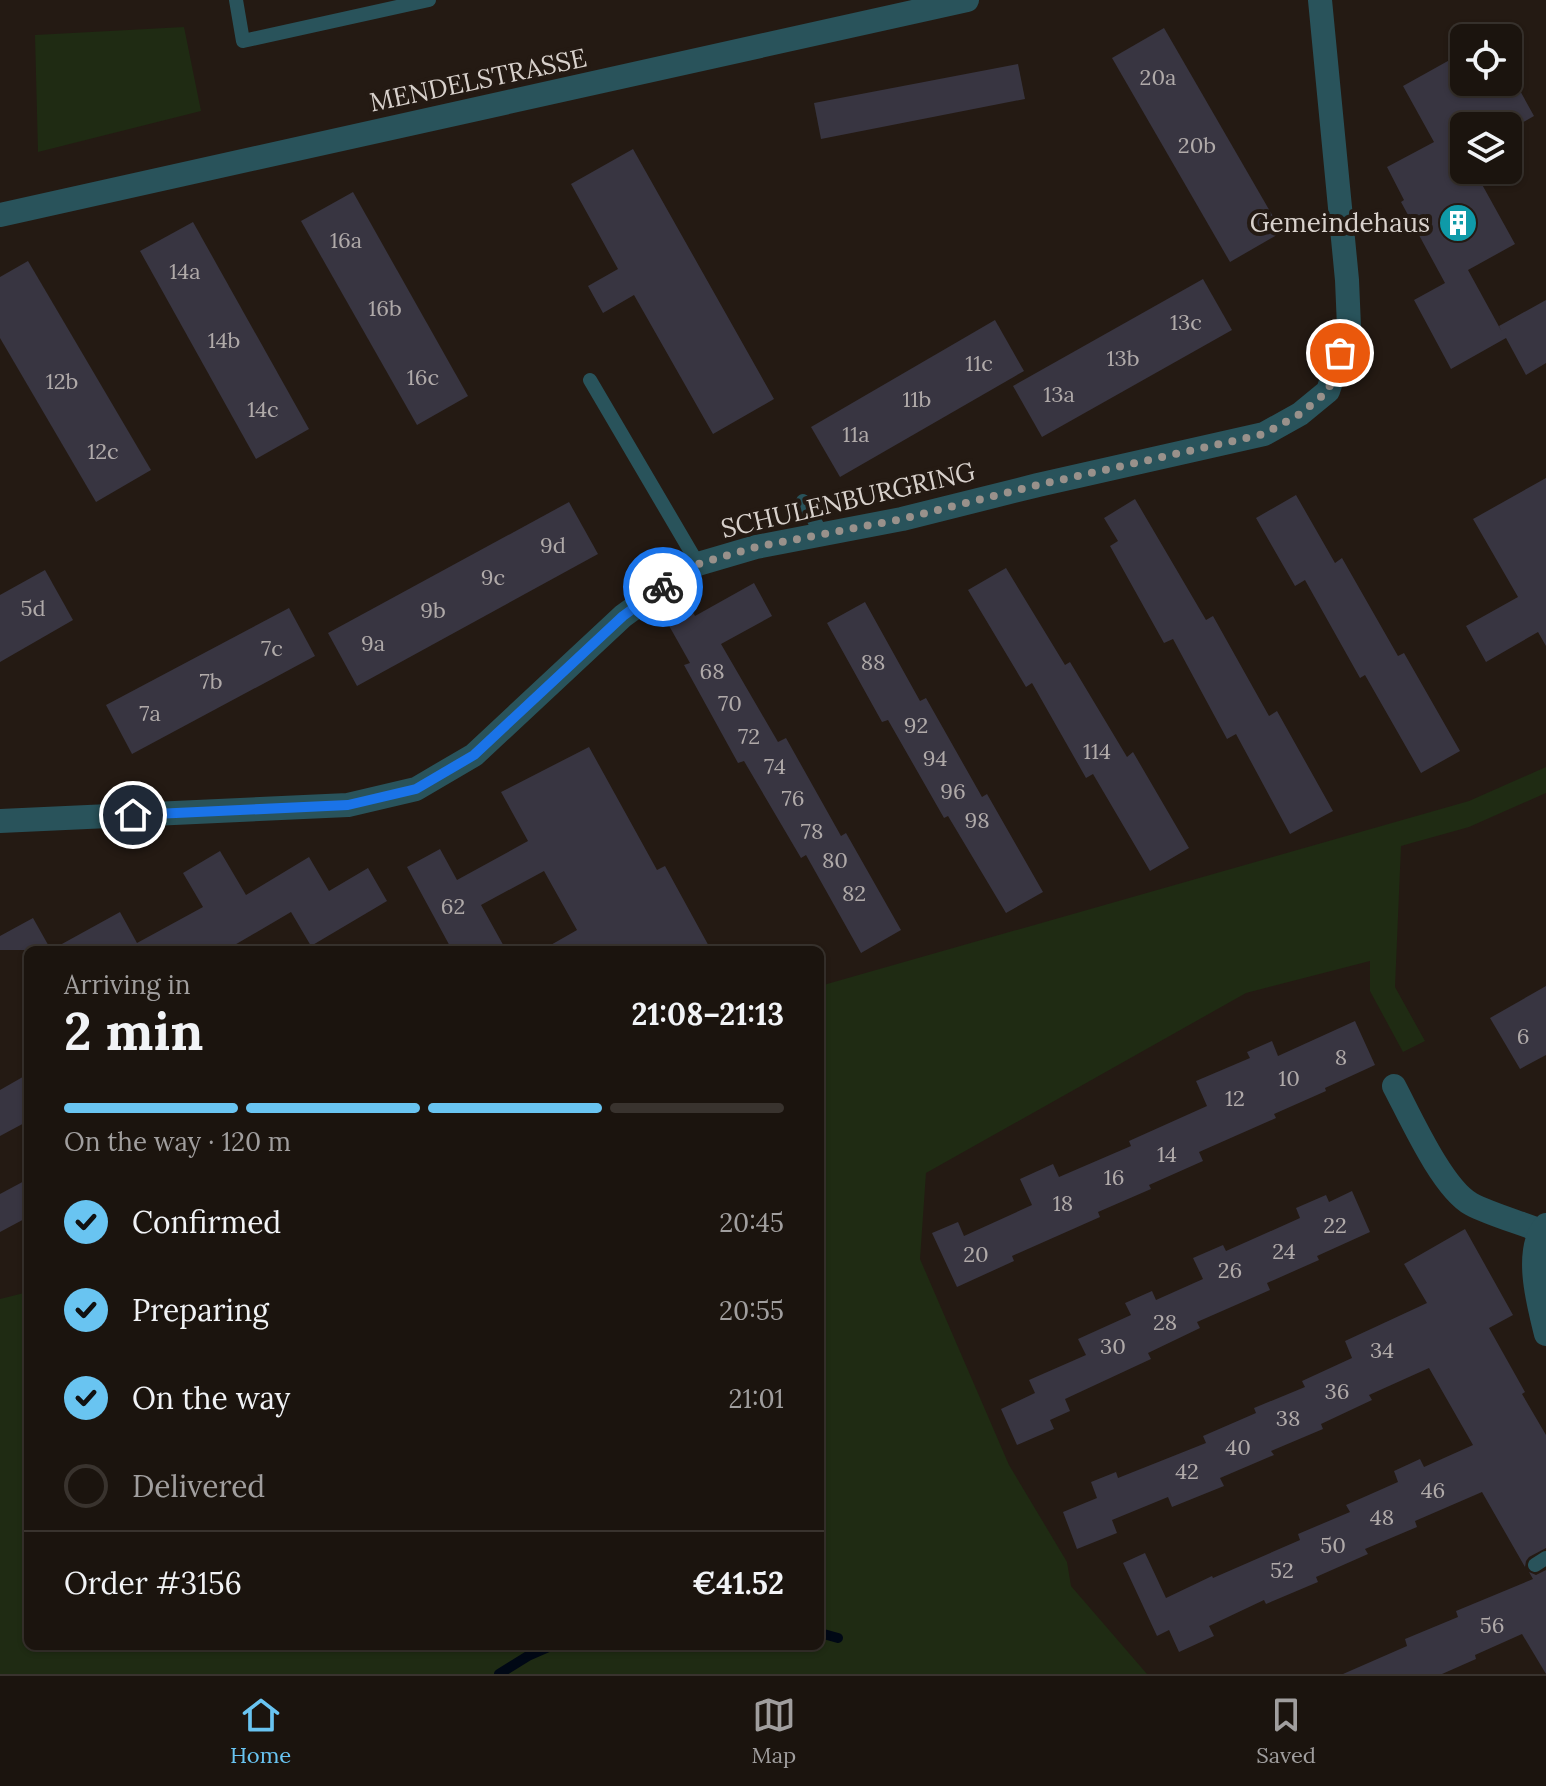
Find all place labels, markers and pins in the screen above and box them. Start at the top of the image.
building icon: Gemeindehaus [1437,202,1479,244]
place label: Gemeindehaus [1250,206,1430,239]
pin [1306,319,1374,387]
pin [99,781,167,849]

